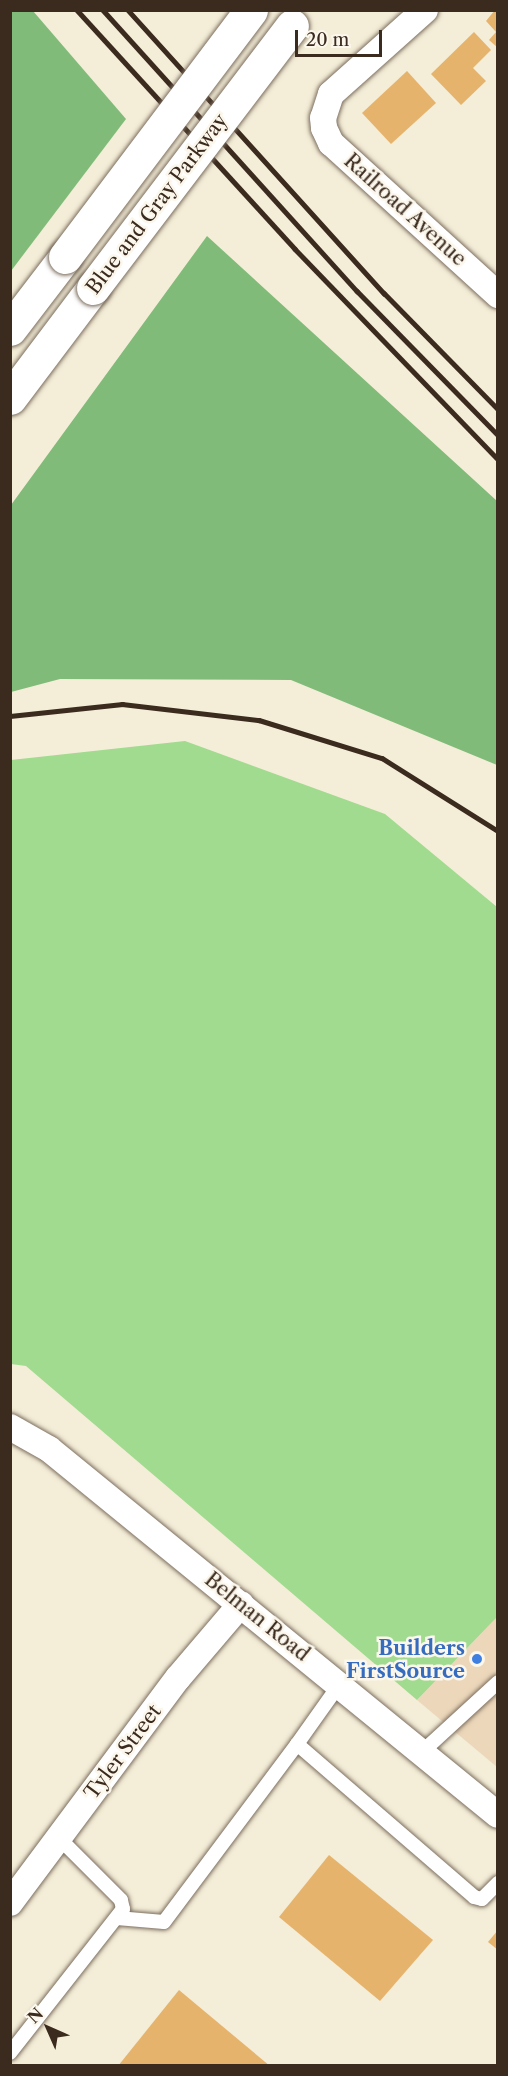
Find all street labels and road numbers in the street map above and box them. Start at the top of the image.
street label: Blue and Gray Parkway [81,109,233,299]
street label: Railroad Avenue [339,149,471,271]
street label: Belman Road [200,1568,314,1666]
street label: Tyler Street [79,1700,167,1804]

